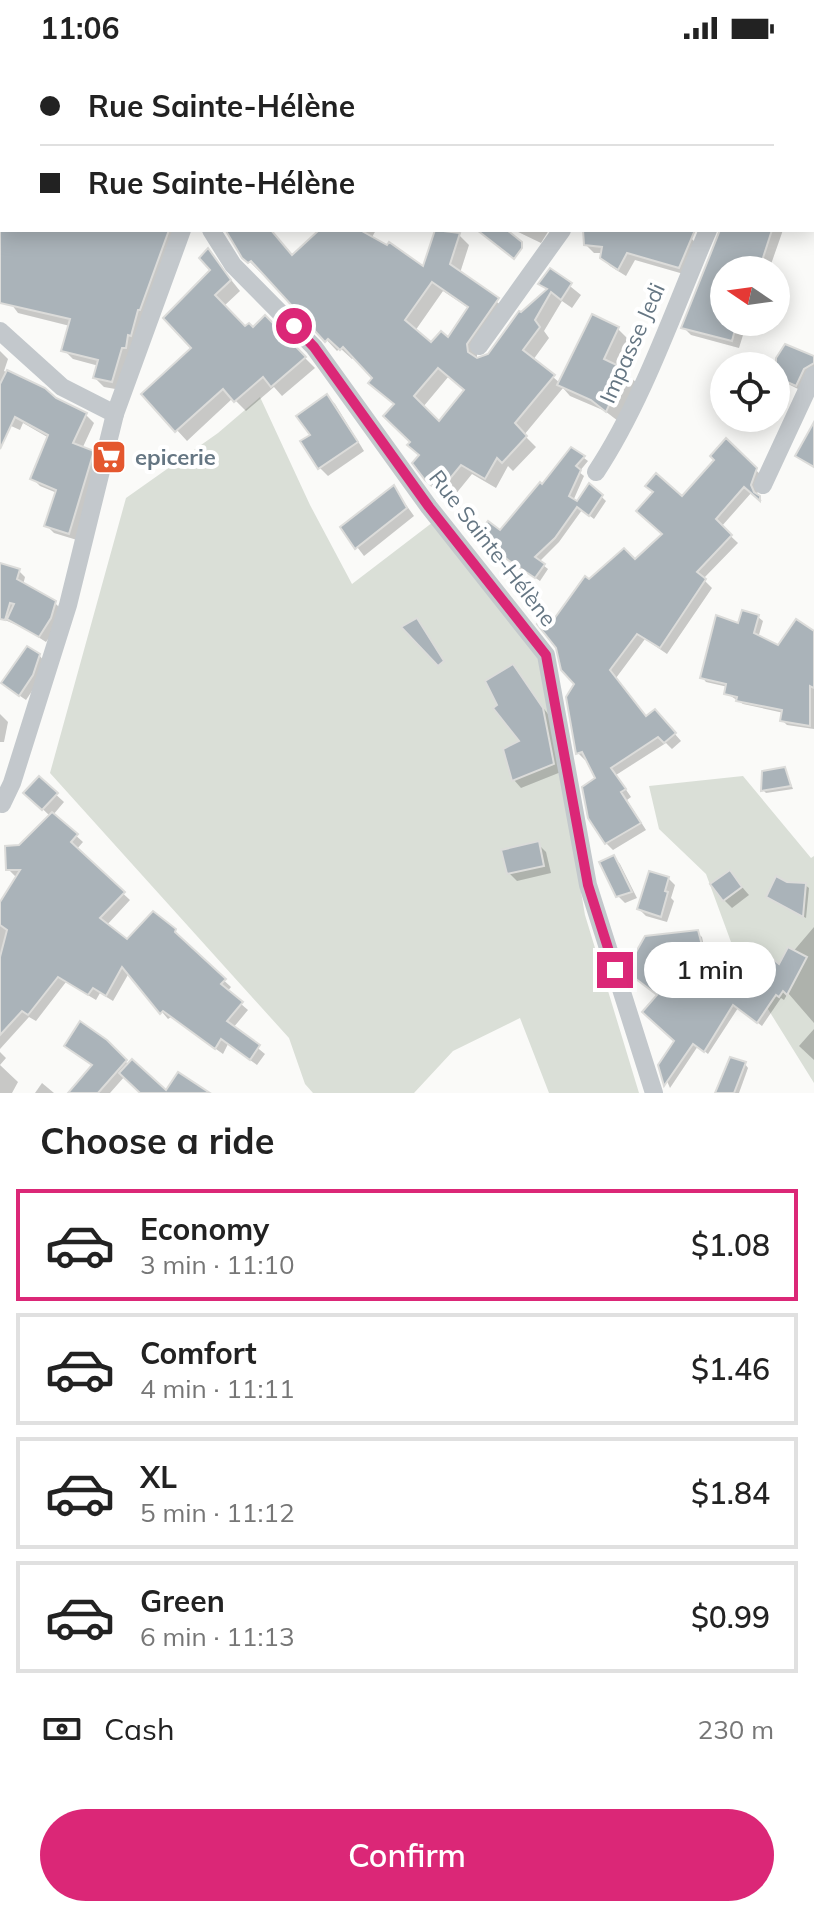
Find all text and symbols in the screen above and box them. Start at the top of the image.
text: 11:06 [40,9,119,47]
text: Rue Sainte-Hélène [88,87,355,125]
text: Rue Sainte-Hélène [88,164,355,202]
north arrow [710,256,790,336]
map controls [710,256,790,432]
street label: Impasse Jedi [593,279,671,407]
route start [276,308,312,344]
button: locate [710,352,790,432]
supermarket icon: epicerie [90,438,128,476]
place label: epicerie [135,443,216,471]
street label: Rue Sainte-Hélène [423,464,563,632]
callout: 1 min [643,942,775,998]
route end [597,952,633,988]
text: 1 min [676,953,744,986]
text: Choose a ride [40,1118,274,1163]
icon: car [44,1209,116,1281]
text: Economy [140,1210,269,1248]
text: $1.08 [691,1226,770,1264]
text: 3 min · 11:10 [140,1248,295,1281]
icon: car [44,1333,116,1405]
text: Comfort [140,1334,257,1372]
text: $1.46 [691,1350,770,1388]
text: 4 min · 11:11 [140,1372,295,1405]
icon: car [44,1457,116,1529]
text: XL [140,1458,177,1496]
text: $1.84 [691,1474,770,1512]
text: 5 min · 11:12 [140,1496,295,1529]
icon: car [44,1581,116,1653]
text: Green [140,1582,225,1620]
text: $0.99 [691,1598,770,1636]
text: 6 min · 11:13 [140,1620,295,1653]
icon: cash [40,1707,84,1751]
text: Cash [104,1710,175,1748]
text: 230 m [698,1713,774,1746]
button: Confirm [40,1809,774,1901]

